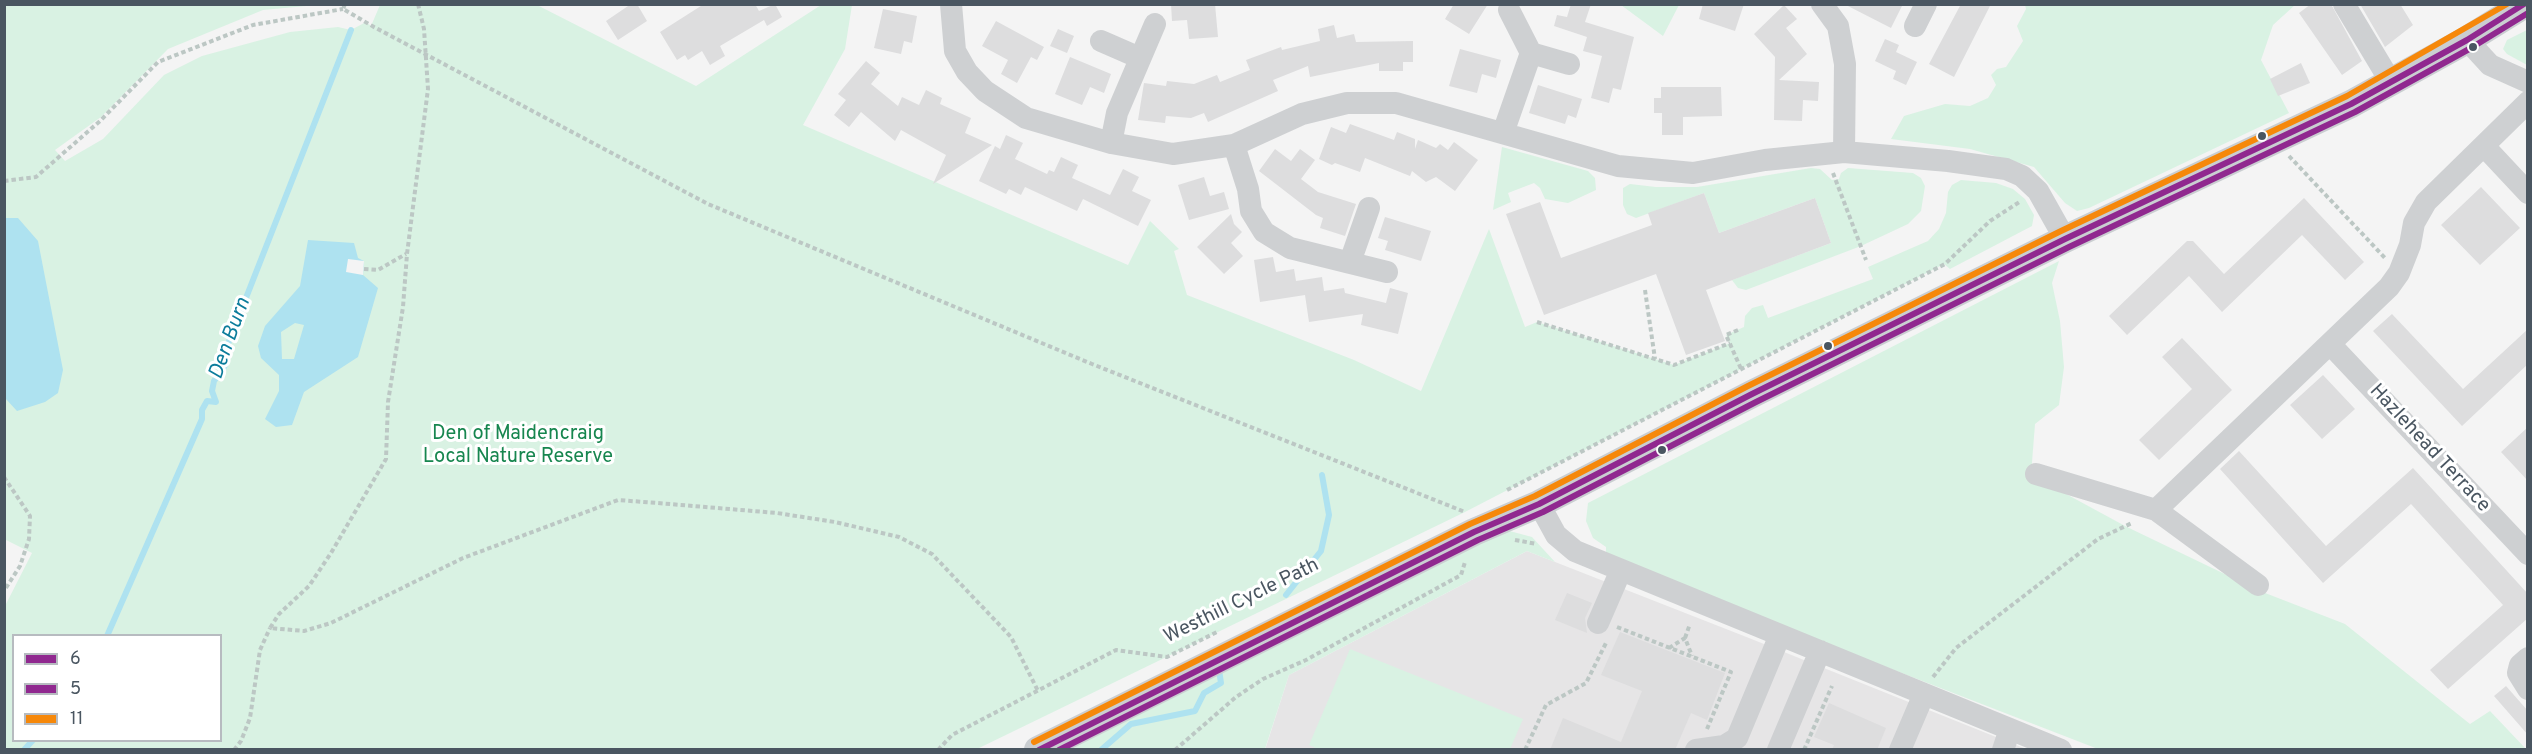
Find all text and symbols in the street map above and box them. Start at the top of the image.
unlabelled marker [2467,41,2479,53]
unlabelled marker [2256,130,2268,142]
water label: Den Burn [205,295,257,383]
unlabelled marker [1822,340,1834,352]
street label: Hazlehead Terrace [2363,380,2495,518]
park label: Den of Maidencraig Local Nature Reserve [423,423,613,470]
unlabelled marker [1656,444,1668,456]
street label: Westhill Cycle Path [1161,554,1323,650]
legend [12,634,222,742]
text: 6 [70,648,81,671]
text: 5 [70,678,81,701]
text: 11 [70,708,83,731]

